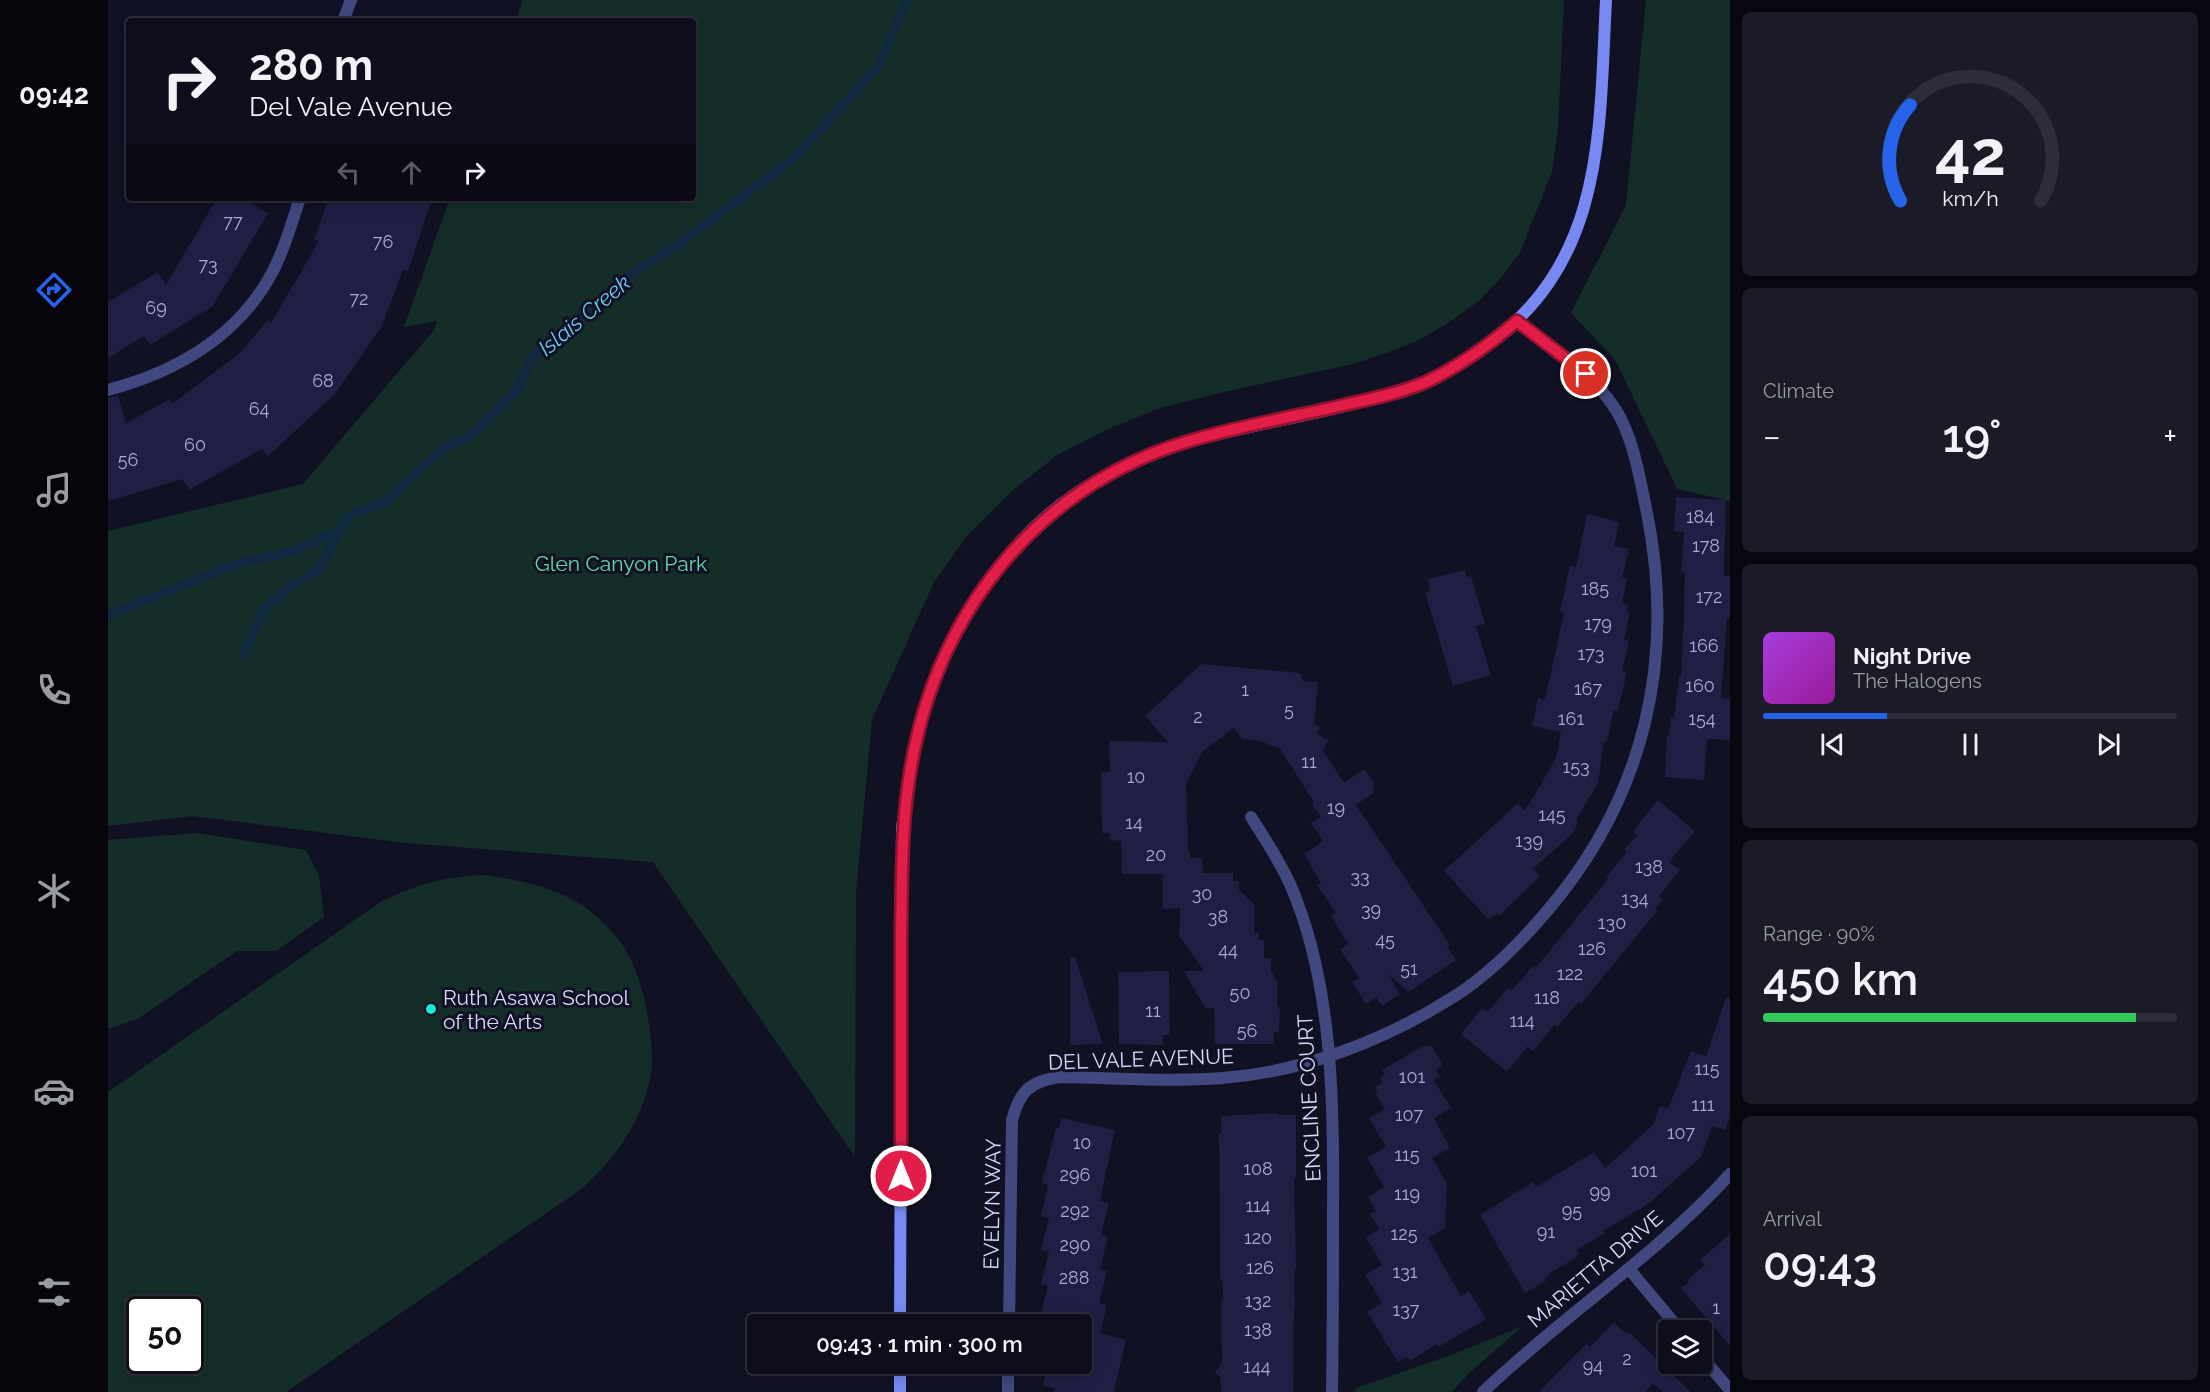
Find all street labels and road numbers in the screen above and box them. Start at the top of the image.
street label: ENCLINE COURT [1292,1014,1326,1182]
street label: DEL VALE AVENUE [1048,1043,1234,1075]
street label: EVELYN WAY [978,1138,1006,1270]
street label: MARIETTA DRIVE [1522,1205,1668,1333]

